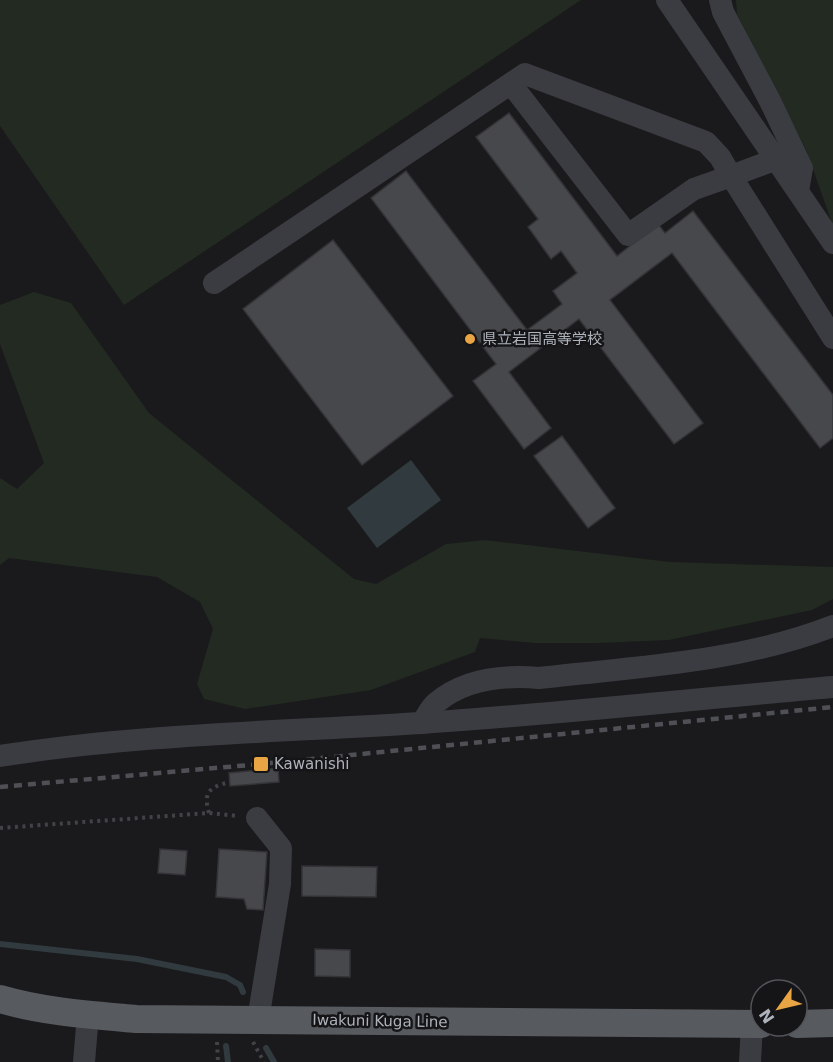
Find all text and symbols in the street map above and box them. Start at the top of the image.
place label: 県立岩国高等学校 [482,330,602,348]
marker: 県立岩国高等学校 [463,332,477,346]
marker: Kawanishi [252,755,270,773]
place label: Kawanishi [274,755,349,773]
north arrow [749,978,809,1038]
text: N [755,1005,779,1027]
street label: Iwakuni Kuga Line [312,1011,448,1031]

